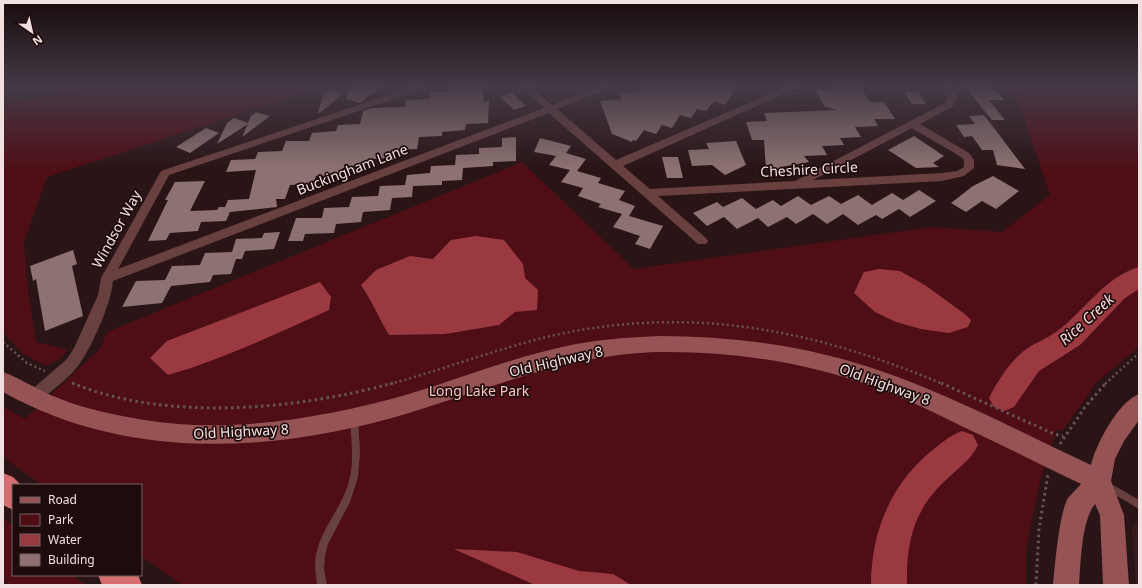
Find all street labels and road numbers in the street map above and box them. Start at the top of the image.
street label: Buckingham Lane [294,139,410,199]
street label: Cheshire Circle [760,157,858,181]
street label: Windsor Way [87,186,146,271]
street label: Old Highway 8 [507,341,605,381]
street label: Old Highway 8 [837,359,933,409]
street label: Old Highway 8 [193,419,289,443]

